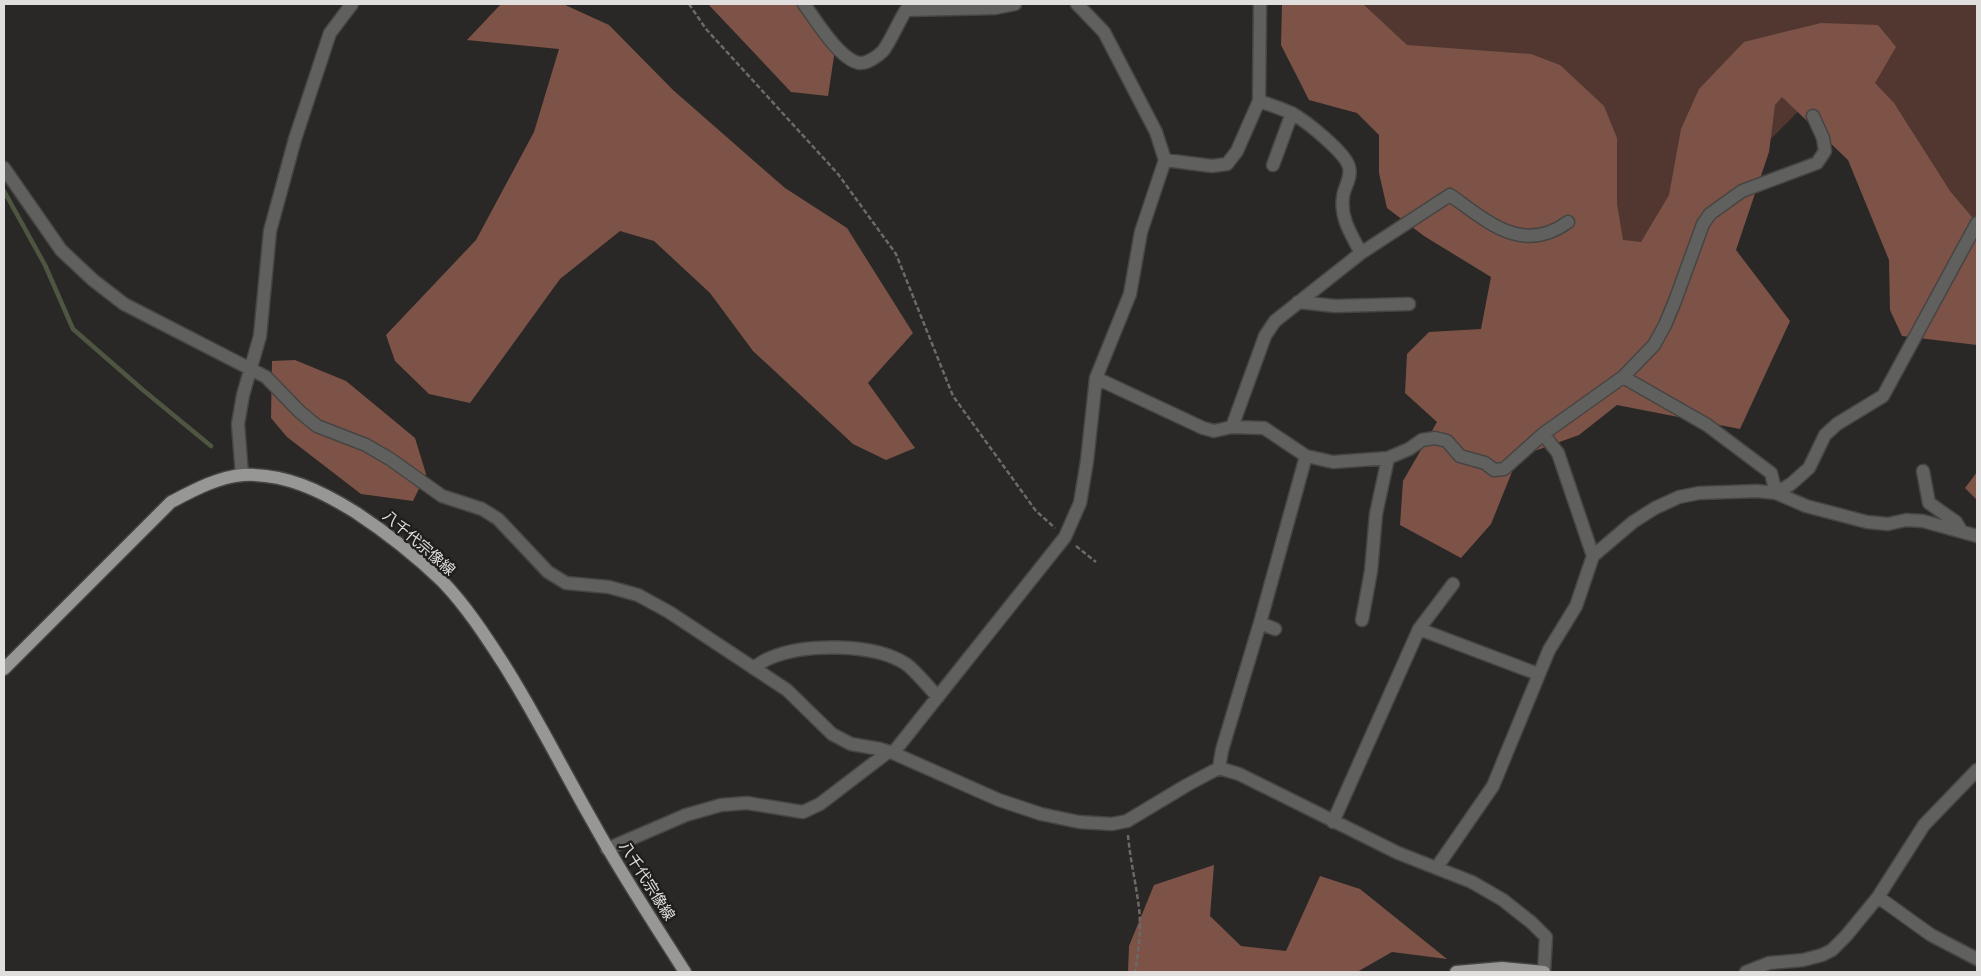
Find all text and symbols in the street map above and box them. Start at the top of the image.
street label: 八千代宗像線 [380,507,459,579]
street label: 八千代宗像線 [616,838,678,923]

